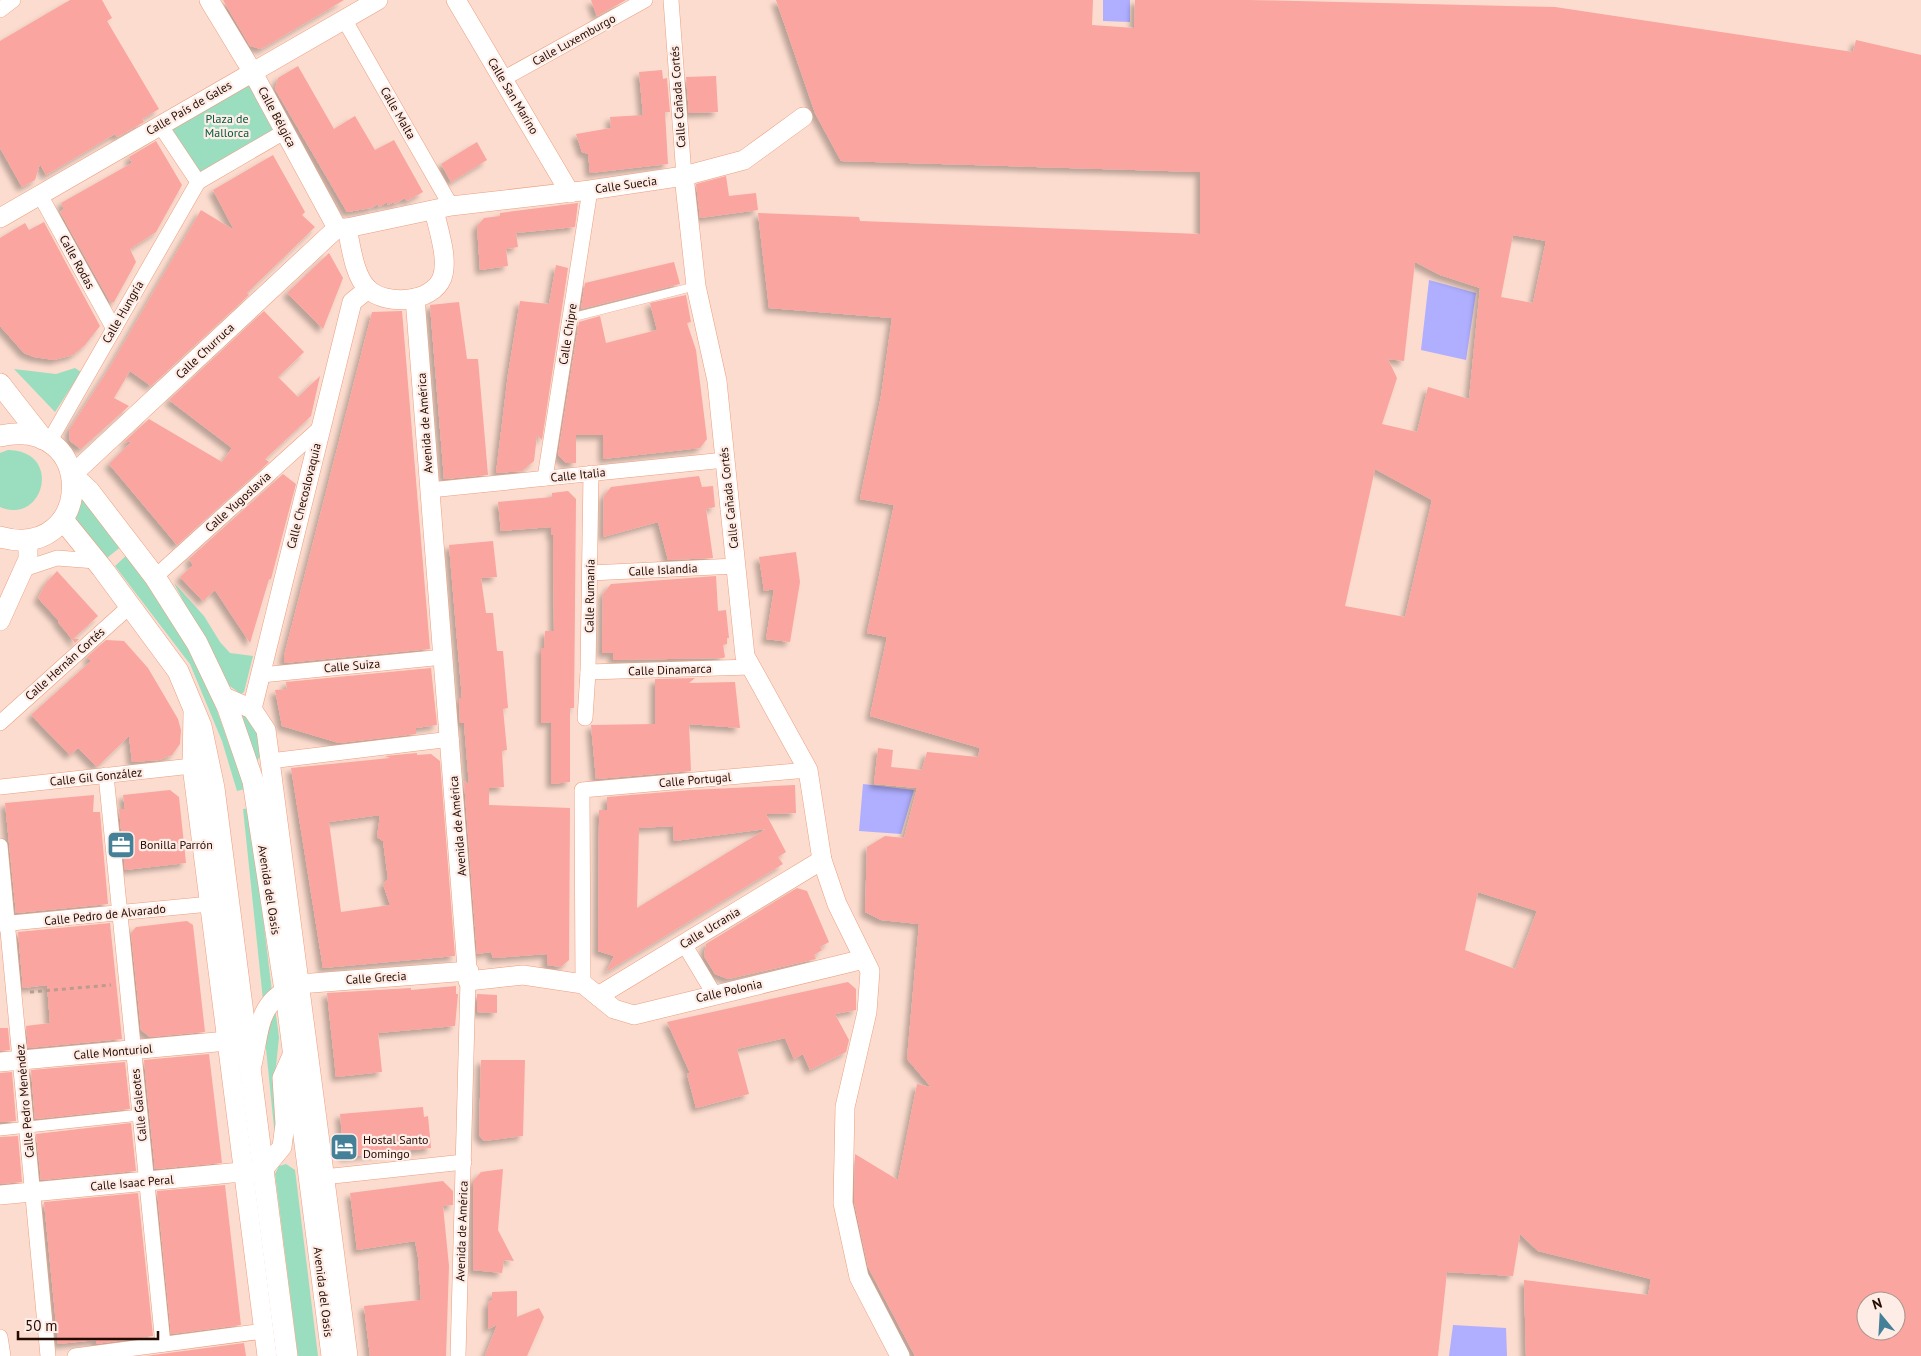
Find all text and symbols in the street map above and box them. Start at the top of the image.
street label: Calle Luxemburgo [529,10,618,69]
street label: Calle Cañada Cortés [666,46,689,148]
street label: Calle San Marino [485,55,542,137]
street label: Calle País de Gales [143,77,234,138]
street label: Calle Bélgica [255,84,300,150]
street label: Calle Malta [377,84,419,142]
park label: Plaza de Mallorca [205,111,249,140]
street label: Calle Suecia [594,173,658,196]
street label: Calle Rodas [56,232,98,291]
street label: Calle Hungría [99,278,147,346]
street label: Calle Chipre [555,302,580,366]
street label: Calle Churruca [172,320,237,382]
street label: Avenida de América [414,372,435,474]
street label: Calle Checoslovaquia [283,441,324,550]
street label: Calle Cañada Cortés [716,447,741,550]
street label: Calle Italia [550,464,606,485]
street label: Calle Yugoslavia [202,468,274,535]
street label: Calle Rumanía [581,559,598,633]
street label: Calle Islandia [628,560,698,579]
street label: Calle Hernán Cortés [22,624,108,703]
street label: Calle Suiza [323,656,381,675]
street label: Calle Dinamarca [628,661,712,678]
street label: Calle Gil González [49,764,143,789]
street label: Calle Portugal [658,769,732,790]
street label: Avenida de América [446,775,469,877]
office icon: Bonilla Parrón [106,830,136,860]
place label: Bonilla Parrón [140,837,213,852]
street label: Avenida del Oasis [255,844,284,936]
street label: Calle Pedro de Alvarado [43,901,166,928]
street label: Calle Ucrania [677,904,743,951]
street label: Calle Grecia [345,968,407,987]
street label: Calle Polonia [694,976,763,1005]
street label: Calle Monturiol [73,1041,154,1062]
street label: Calle Pedro Menéndez [12,1044,37,1159]
street label: Calle Galeotes [127,1068,150,1142]
hotel icon: Hostal Santo Domingo [329,1132,359,1162]
place label: Hostal Santo Domingo [363,1132,429,1161]
street label: Calle Isaac Peral [90,1171,175,1194]
street label: Avenida de América [452,1180,471,1282]
street label: Avenida del Oasis [311,1246,336,1338]
north arrow [1856,1291,1906,1341]
text: N [1870,1294,1884,1314]
scale bar [18,1308,158,1340]
text: 50 m [25,1316,58,1335]

